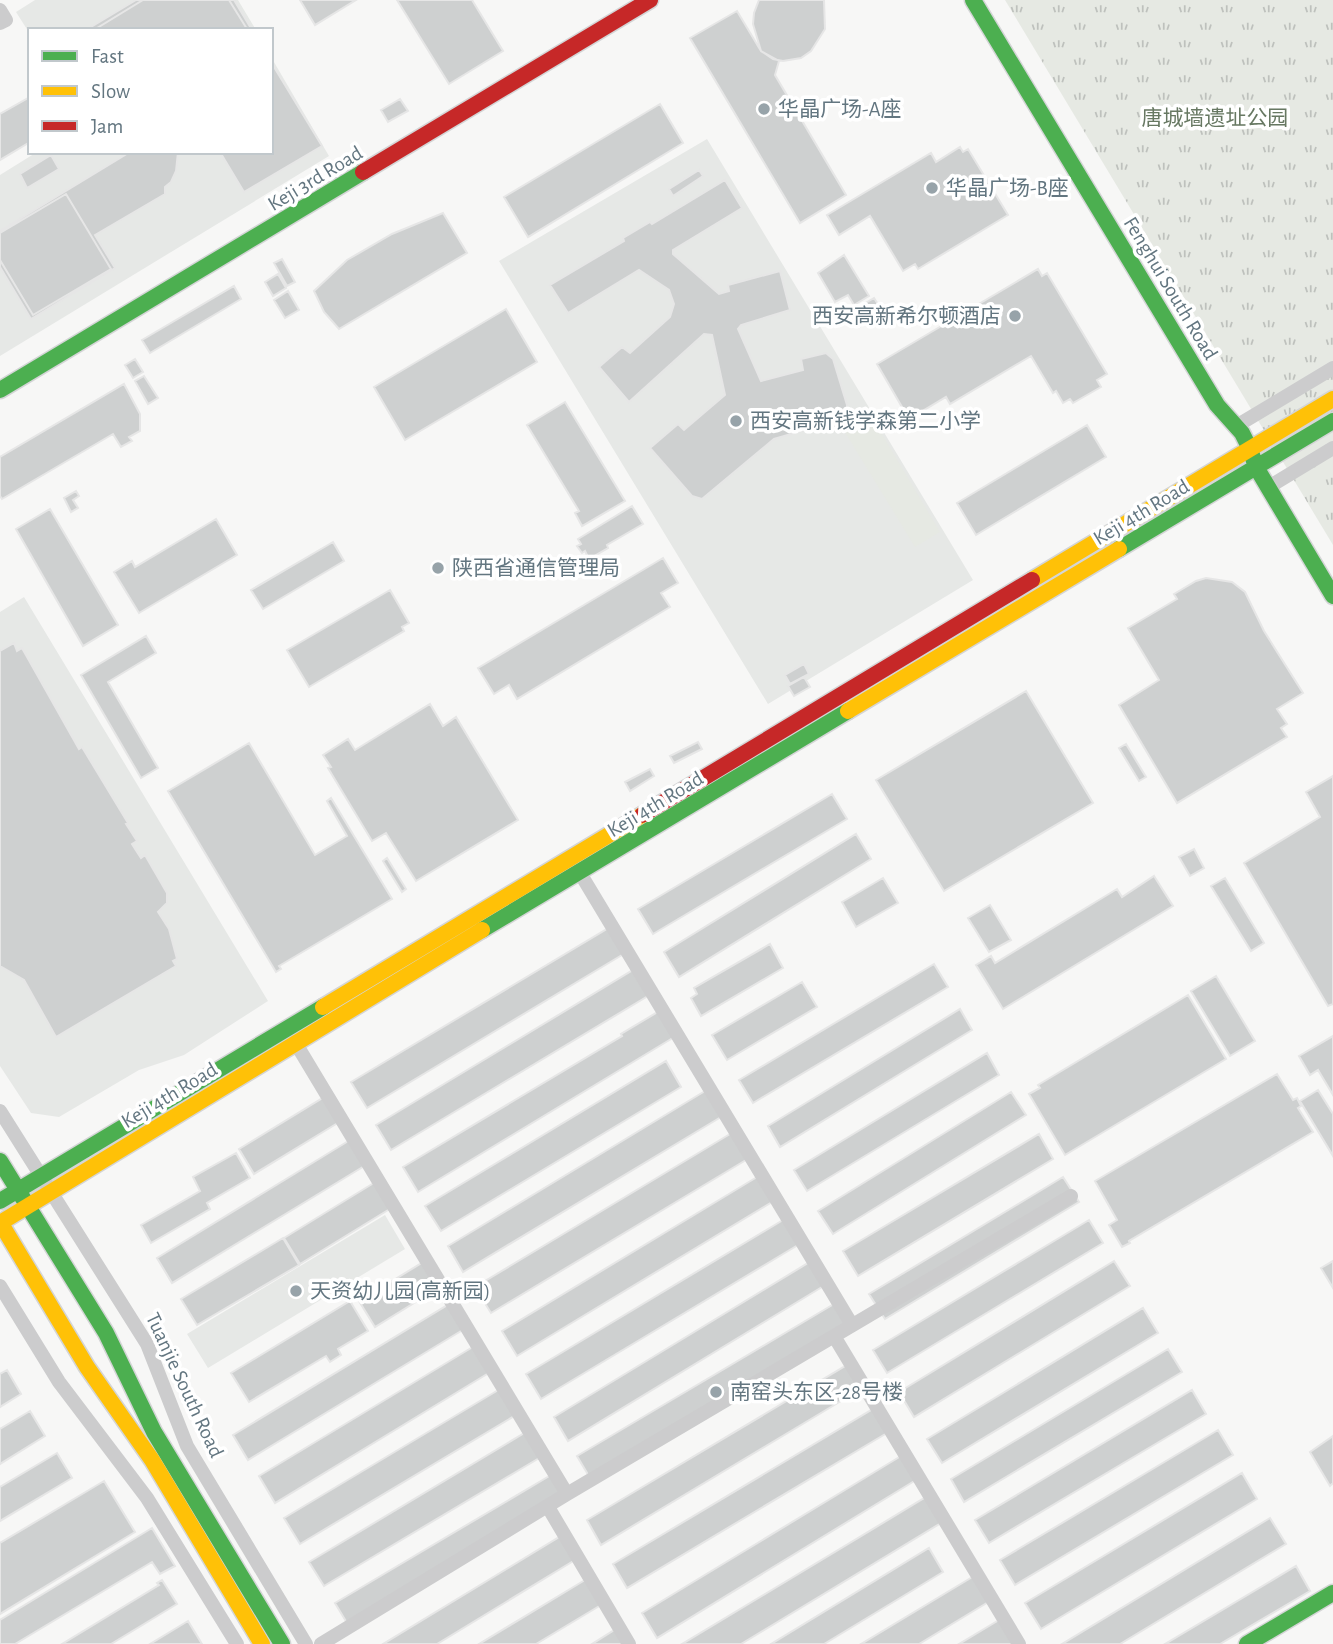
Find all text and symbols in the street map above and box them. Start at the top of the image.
legend [28,28,273,154]
text: Fast [91,46,124,67]
text: Slow [91,81,130,102]
place label: 华晶广场-A座 [778,98,902,120]
marker: 华晶广场-A座 [756,101,772,117]
park label: 唐城墙遗址公园 [1142,107,1289,129]
text: Jam [91,116,123,137]
street label: Keji 3rd Road [264,142,366,215]
place label: 华晶广场-B座 [946,177,1069,199]
marker: 华晶广场-B座 [924,180,940,196]
street label: Fenghui South Road [1120,213,1222,363]
place label: 西安高新希尔顿酒店 [812,305,1001,327]
marker: 西安高新希尔顿酒店 [1007,308,1023,324]
place label: 西安高新钱学森第二小学 [750,410,981,432]
marker: 西安高新钱学森第二小学 [728,413,744,429]
street label: Keji 4th Road [1090,476,1193,549]
place label: 陕西省通信管理局 [452,557,620,579]
marker: 陕西省通信管理局 [430,560,446,576]
street label: Keji 4th Road [604,768,707,841]
street label: Keji 4th Road [118,1059,221,1132]
place label: 天资幼儿园(高新园) [310,1280,490,1302]
marker: 天资幼儿园(高新园) [288,1283,304,1299]
street label: Tuanjie South Road [142,1310,227,1461]
place label: 南窑头东区-28号楼 [730,1381,903,1403]
marker: 南窑头东区-28号楼 [708,1384,724,1400]

